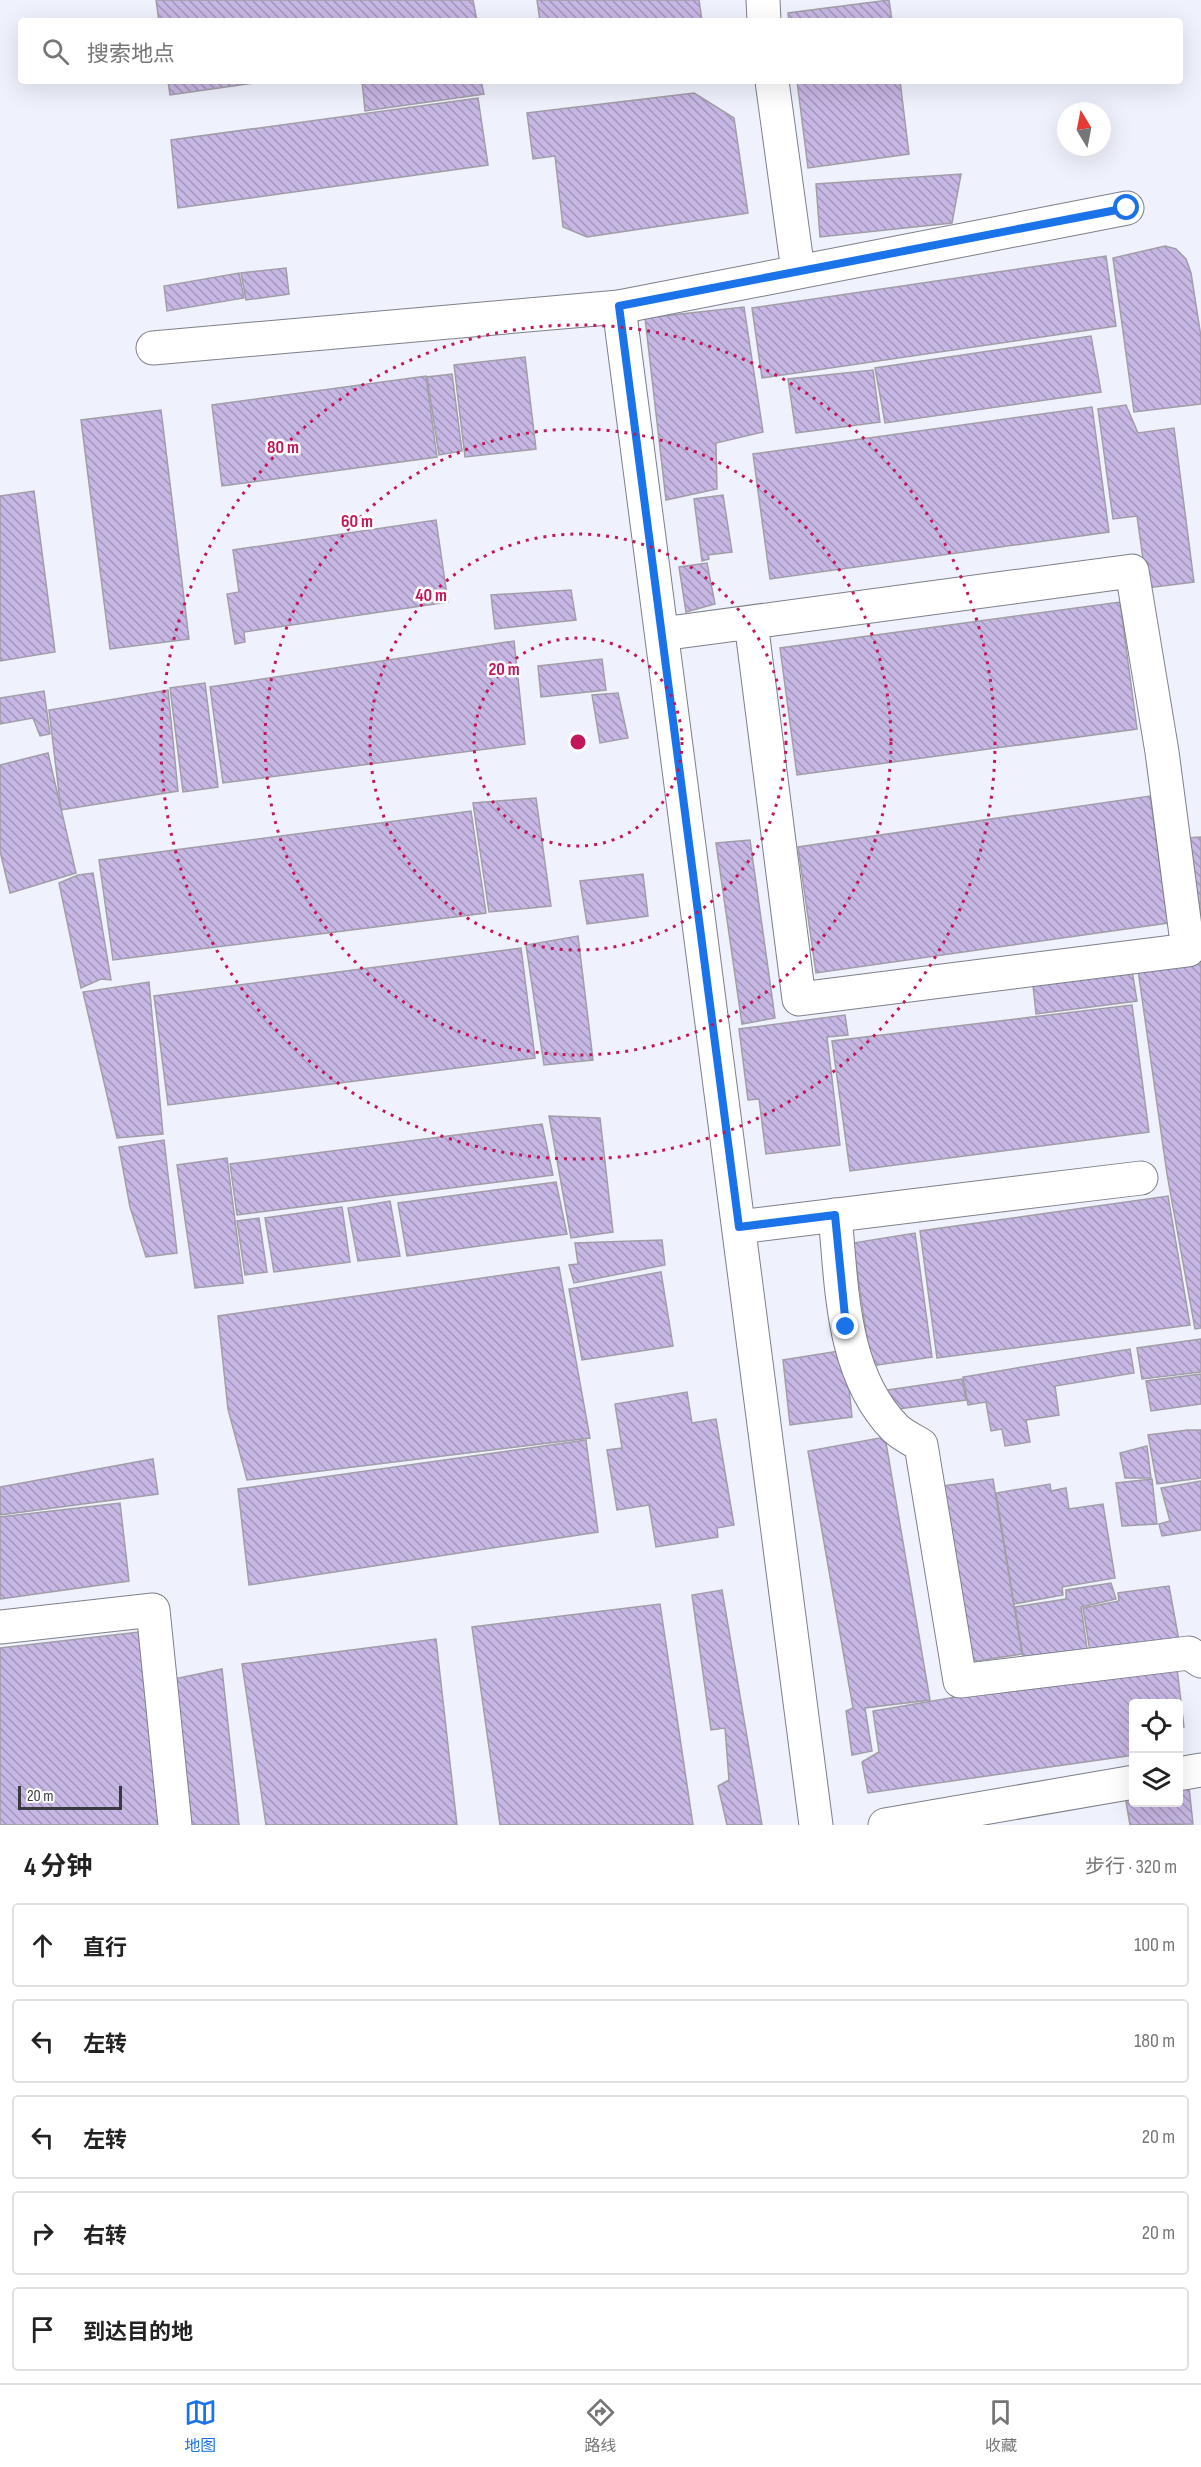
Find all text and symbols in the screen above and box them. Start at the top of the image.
search box [18,18,1183,84]
icon: search [39,35,72,68]
text: 搜索地点 [87,41,175,68]
north arrow [1057,102,1111,156]
route start [1113,194,1139,220]
text: 80 m [267,437,299,458]
text: 60 m [341,511,373,532]
text: 40 m [415,585,447,606]
text: 20 m [488,659,520,680]
centre of rings [568,732,588,752]
route end [832,1313,858,1339]
map controls [1129,1699,1183,1807]
button: locate [1129,1699,1183,1753]
button: layers [1129,1753,1183,1807]
scale bar [18,1783,122,1810]
text: 20 m [27,1787,54,1806]
text: 4 分钟 [24,1852,92,1883]
text: 步行 · 320 m [1085,1855,1177,1879]
icon: ahead [26,1929,59,1962]
text: 100 m [1134,1933,1175,1957]
text: 直行 [83,1935,127,1962]
icon: left [26,2025,59,2058]
text: 180 m [1134,2029,1175,2053]
text: 左转 [83,2031,127,2058]
icon: left [26,2121,59,2154]
text: 20 m [1142,2125,1175,2149]
text: 左转 [83,2127,127,2154]
icon: right [26,2217,59,2250]
text: 20 m [1142,2221,1175,2245]
text: 右转 [83,2223,127,2250]
icon: arrive [26,2313,59,2346]
text: 到达目的地 [83,2319,193,2346]
tab: 地图 [184,2396,217,2456]
tab: 路线 [584,2396,617,2456]
tab: 收藏 [984,2396,1017,2456]

